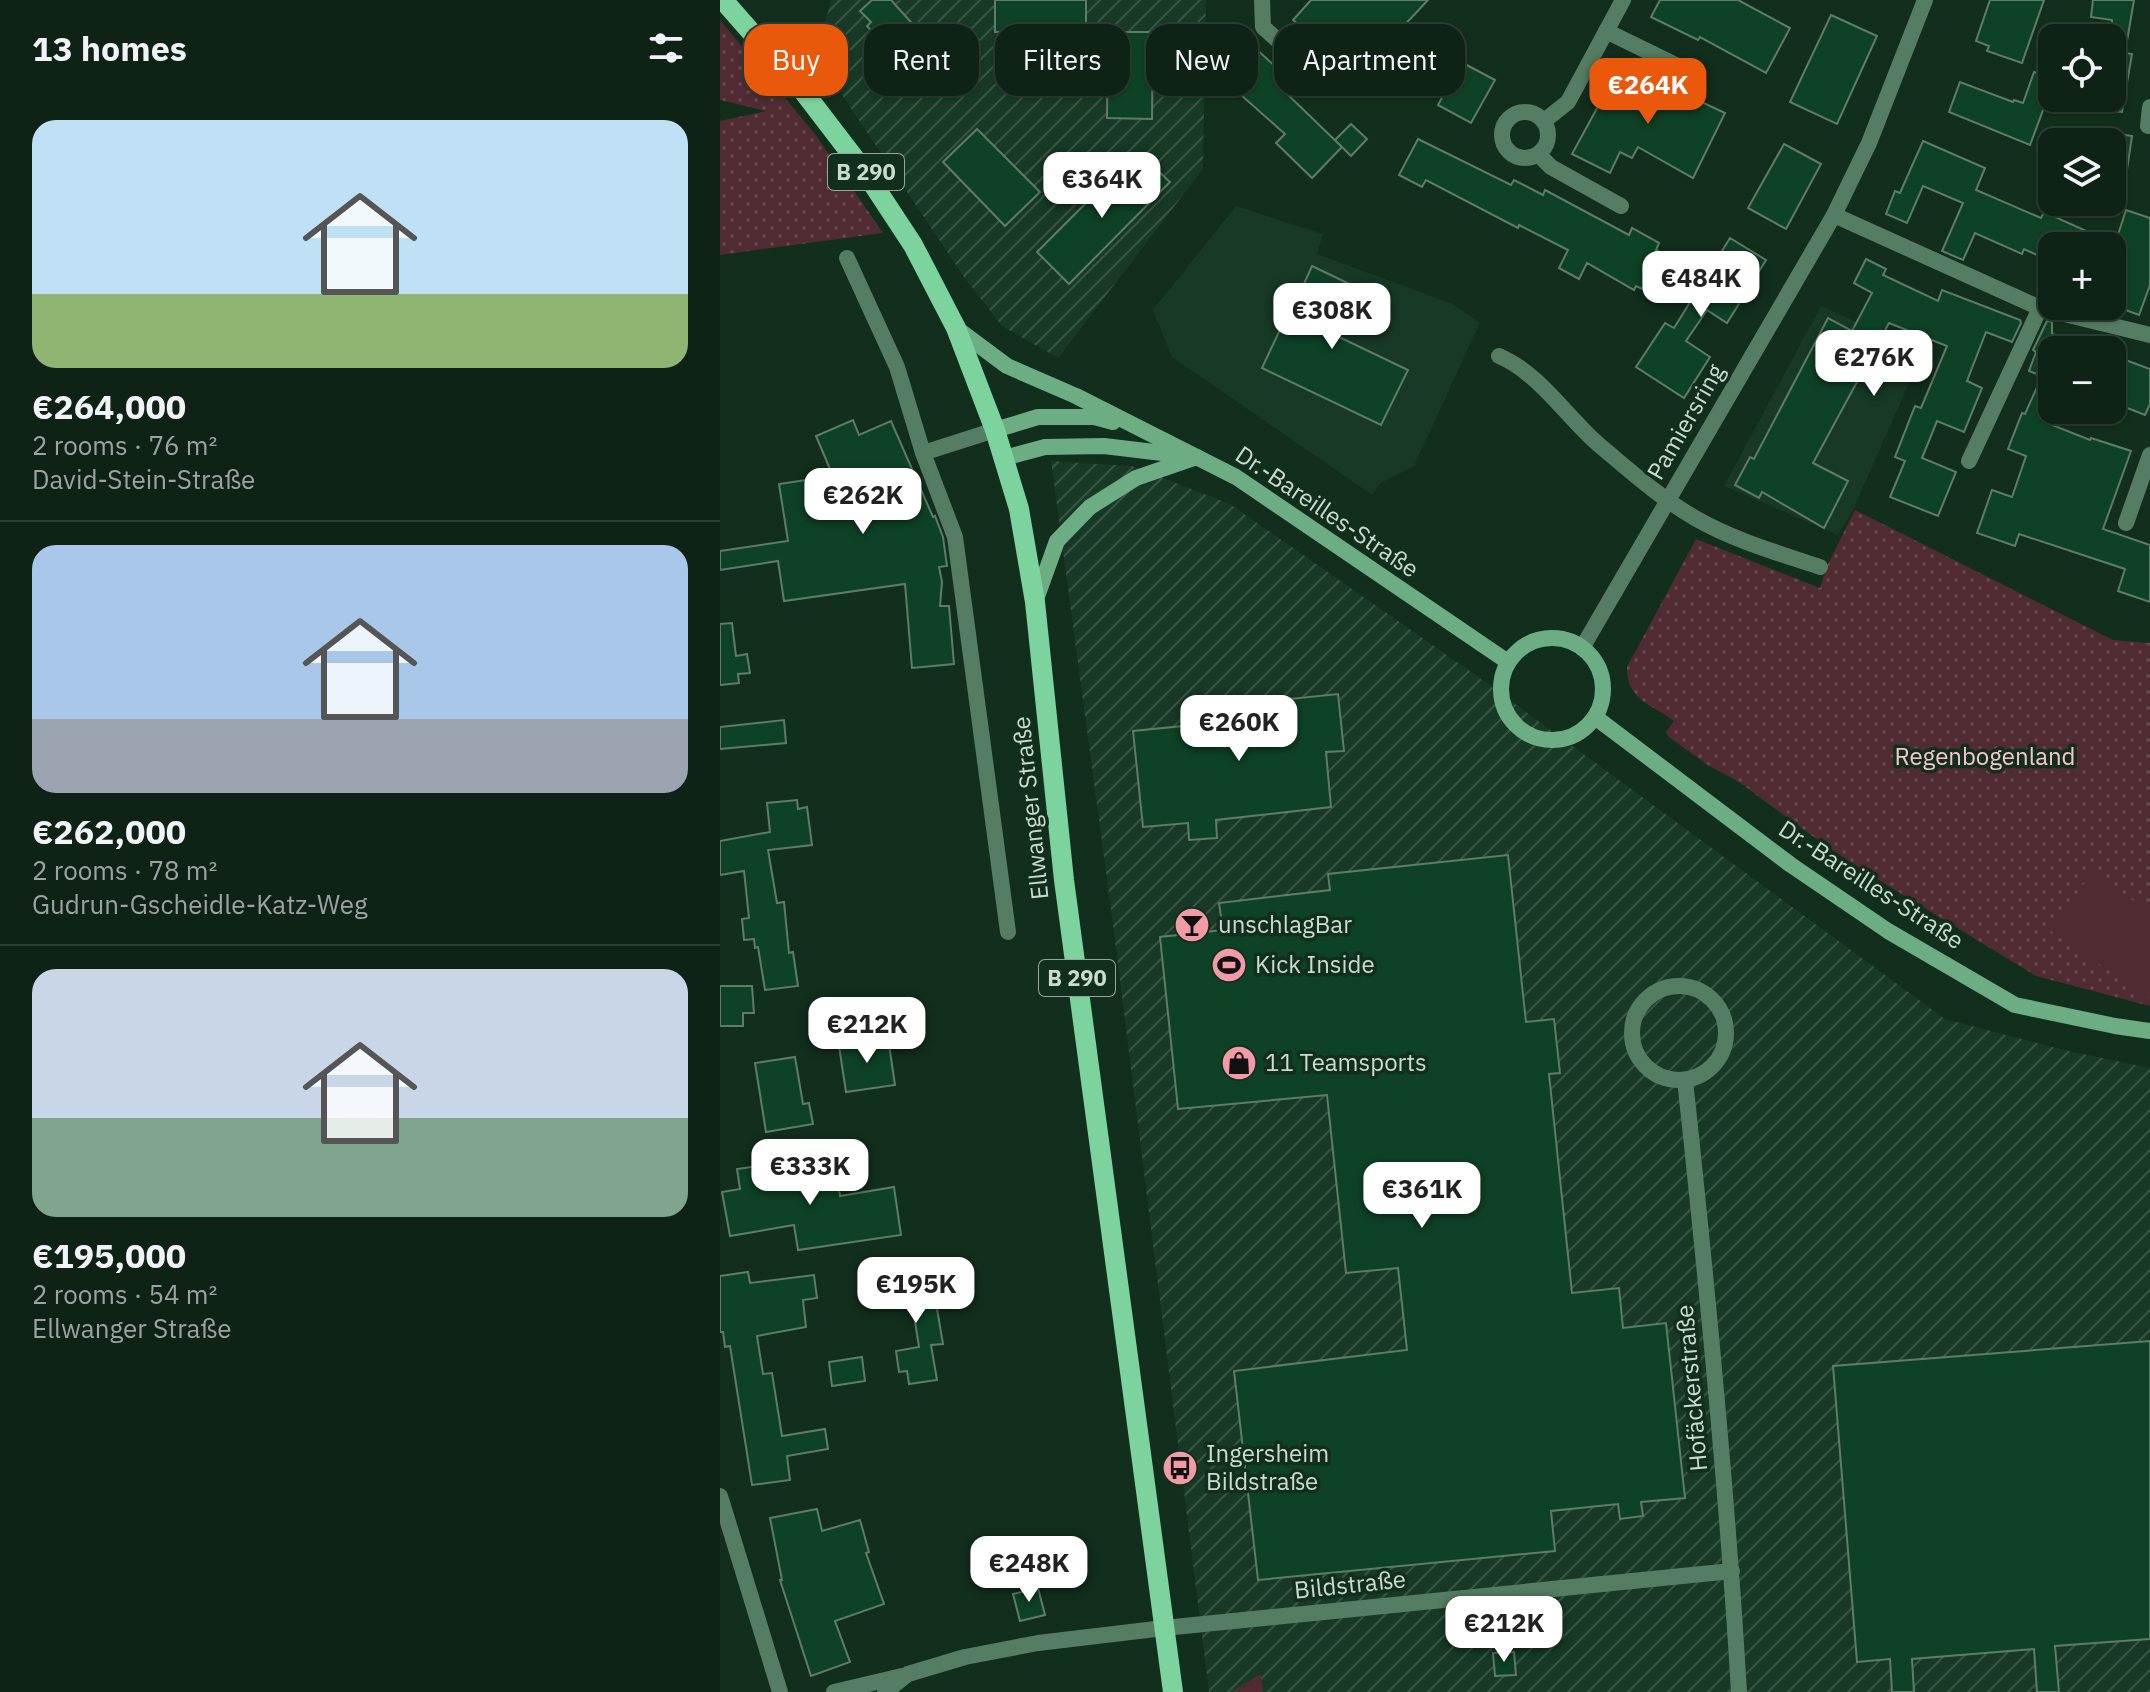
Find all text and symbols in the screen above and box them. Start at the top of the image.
chip: Buy [744,24,848,96]
chip: Rent [864,24,979,96]
chip: Filters [995,24,1130,96]
chip: New [1146,24,1258,96]
chip: Apartment [1274,24,1465,96]
map controls [2038,24,2126,424]
button: locate [2038,24,2126,112]
text: 13 homes [32,26,187,70]
icon: filters [644,26,688,70]
pin: €264K [1592,58,1704,126]
text: €264K [1607,67,1689,101]
button: layers [2038,128,2126,216]
pin: €364K [1046,152,1158,220]
road number: B 290 [828,154,904,190]
text: €364K [1061,161,1143,195]
icon: home [288,172,432,316]
button: + [2038,232,2126,320]
pin: €484K [1645,251,1757,319]
text: €484K [1660,260,1742,294]
pin: €308K [1276,283,1388,351]
text: €308K [1291,292,1373,326]
pin: €276K [1818,330,1930,398]
button: − [2038,336,2126,424]
text: €276K [1833,339,1915,373]
street label: Pamiersring [1639,357,1731,485]
text: €264,000 [32,384,186,428]
text: 2 rooms · 76 m² [32,428,217,462]
street label: Dr.-Bareilles-Straße [1230,438,1425,584]
text: David-Stein-Straße [32,462,255,496]
pin: €262K [807,468,919,536]
text: €262K [822,477,904,511]
icon: home [288,597,432,741]
pin: €260K [1183,695,1295,763]
text: €260K [1198,704,1280,738]
street label: Ellwanger Straße [1004,715,1056,901]
park label: Regenbogenland [1894,740,2076,772]
text: €262,000 [32,809,186,853]
street label: Dr.-Bareilles-Straße [1773,812,1970,956]
text: 2 rooms · 78 m² [32,853,217,887]
text: Gudrun-Gscheidle-Katz-Weg [32,887,368,921]
bar icon: unschlagBar [1173,906,1211,944]
place label: unschlagBar [1218,908,1352,940]
sports icon: Kick Inside [1210,946,1248,984]
place label: Kick Inside [1255,948,1375,980]
road number: B 290 [1039,960,1115,996]
pin: €212K [811,997,923,1065]
text: €212K [826,1006,908,1040]
icon: home [288,1021,432,1165]
shop icon: 11 Teamsports [1220,1044,1258,1082]
place label: 11 Teamsports [1265,1046,1427,1078]
pin: €333K [754,1139,866,1207]
text: €333K [769,1148,851,1182]
pin: €361K [1366,1162,1478,1230]
text: €361K [1381,1171,1463,1205]
text: €195,000 [32,1233,186,1277]
pin: €195K [860,1257,972,1325]
text: €195K [875,1266,957,1300]
text: 2 rooms · 54 m² [32,1277,217,1311]
street label: Hofäckerstraße [1668,1303,1714,1473]
text: Ellwanger Straße [32,1311,231,1345]
place label: Ingersheim Bildstraße [1206,1437,1329,1497]
bus stop icon: Ingersheim Bildstraße [1161,1449,1199,1487]
pin: €248K [973,1536,1085,1604]
text: €248K [988,1545,1070,1579]
street label: Bildstraße [1292,1562,1407,1606]
pin: €212K [1448,1596,1560,1664]
text: €212K [1463,1605,1545,1639]

